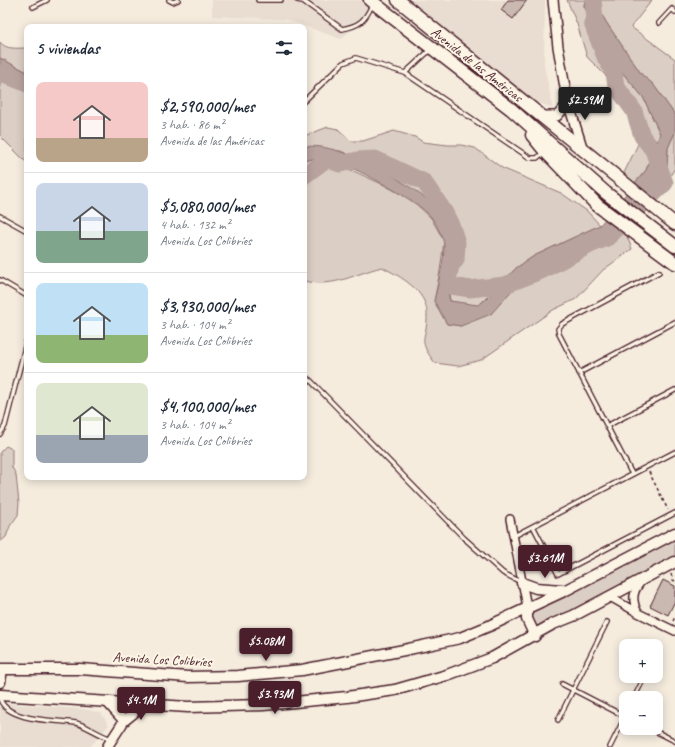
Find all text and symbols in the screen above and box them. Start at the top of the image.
street label: Avenida de las Américas [427,23,527,106]
icon: filters [273,37,295,59]
text: 5 viviendas [36,38,99,59]
pin: $2.59M [552,87,618,121]
text: $2.59M [567,92,603,108]
text: $2,590,000/mes [160,96,254,117]
icon: home [68,98,116,146]
text: 3 hab. · 86 m² [160,117,224,133]
text: Avenida de las Américas [160,133,264,149]
text: $5,080,000/mes [160,196,255,217]
icon: home [68,199,116,247]
text: 4 hab. · 132 m² [160,217,230,233]
text: Avenida Los Colibríes [160,233,251,249]
text: $3,930,000/mes [160,296,255,317]
icon: home [68,299,116,347]
text: 3 hab. · 104 m² [160,317,230,333]
text: Avenida Los Colibríes [160,333,251,349]
text: $4,100,000/mes [160,396,255,417]
icon: home [68,399,116,447]
text: 3 hab. · 104 m² [160,417,230,433]
text: Avenida Los Colibríes [160,433,251,449]
pin: $3.61M [512,545,578,579]
text: $3.61M [527,550,563,566]
pin: $5.08M [233,628,299,662]
text: $5.08M [248,633,284,649]
map controls [619,639,663,735]
button: + [619,639,663,683]
street label: Avenida Los Colibríes [112,648,213,671]
pin: $3.93M [242,681,308,715]
text: $3.93M [257,686,293,702]
pin: $4.1M [113,687,169,721]
button: − [619,691,663,735]
text: $4.1M [126,692,156,708]

